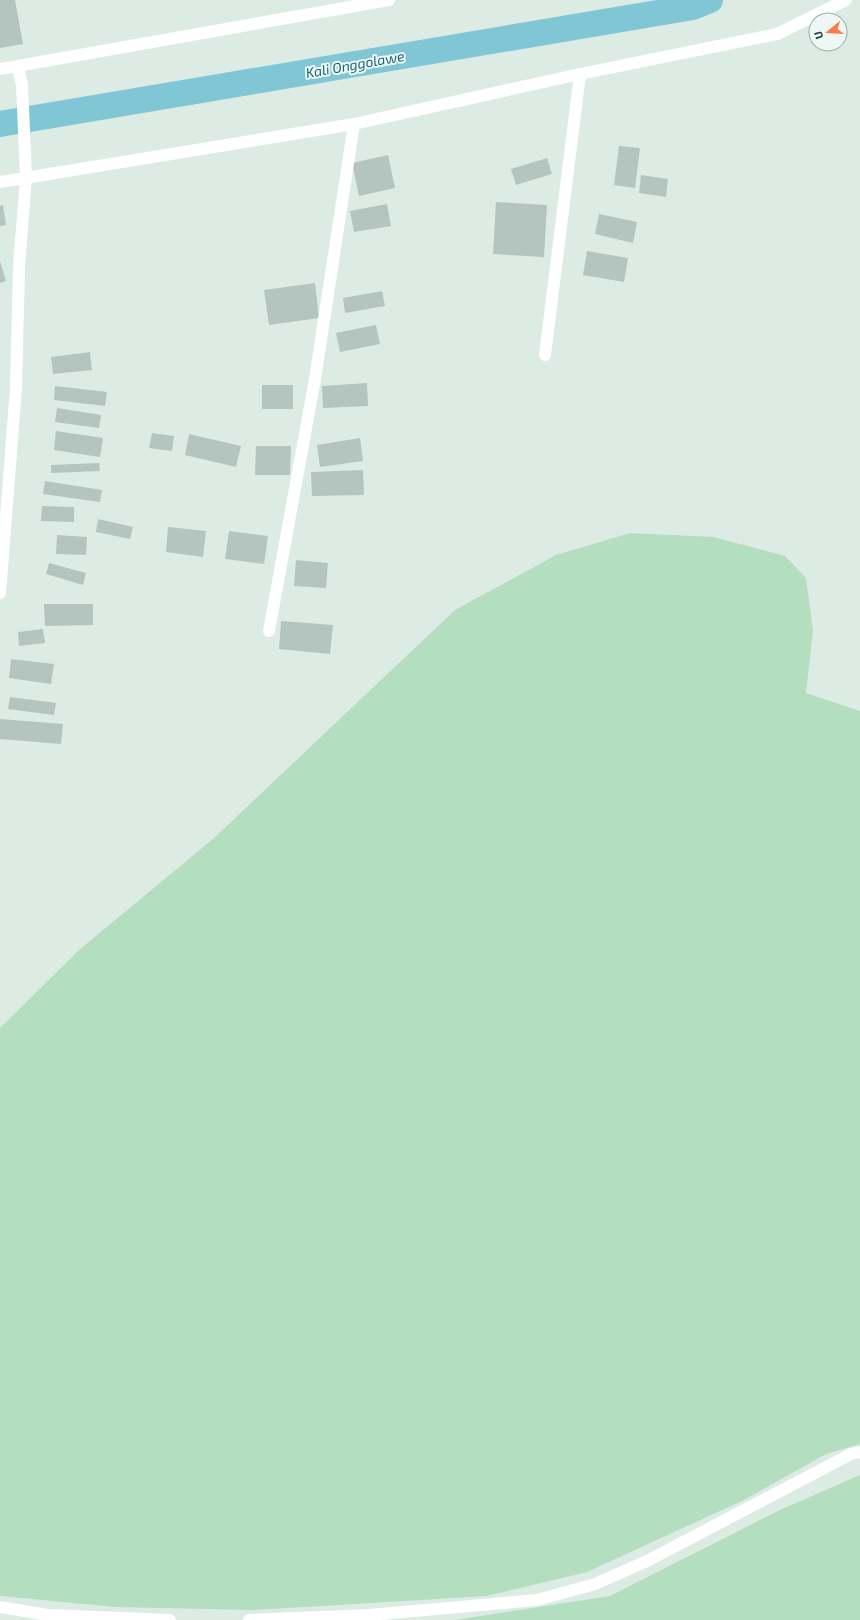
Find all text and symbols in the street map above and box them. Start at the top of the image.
north arrow [808,12,848,52]
text: U [811,30,825,41]
water label: Kali Onggolawe [304,47,406,81]

